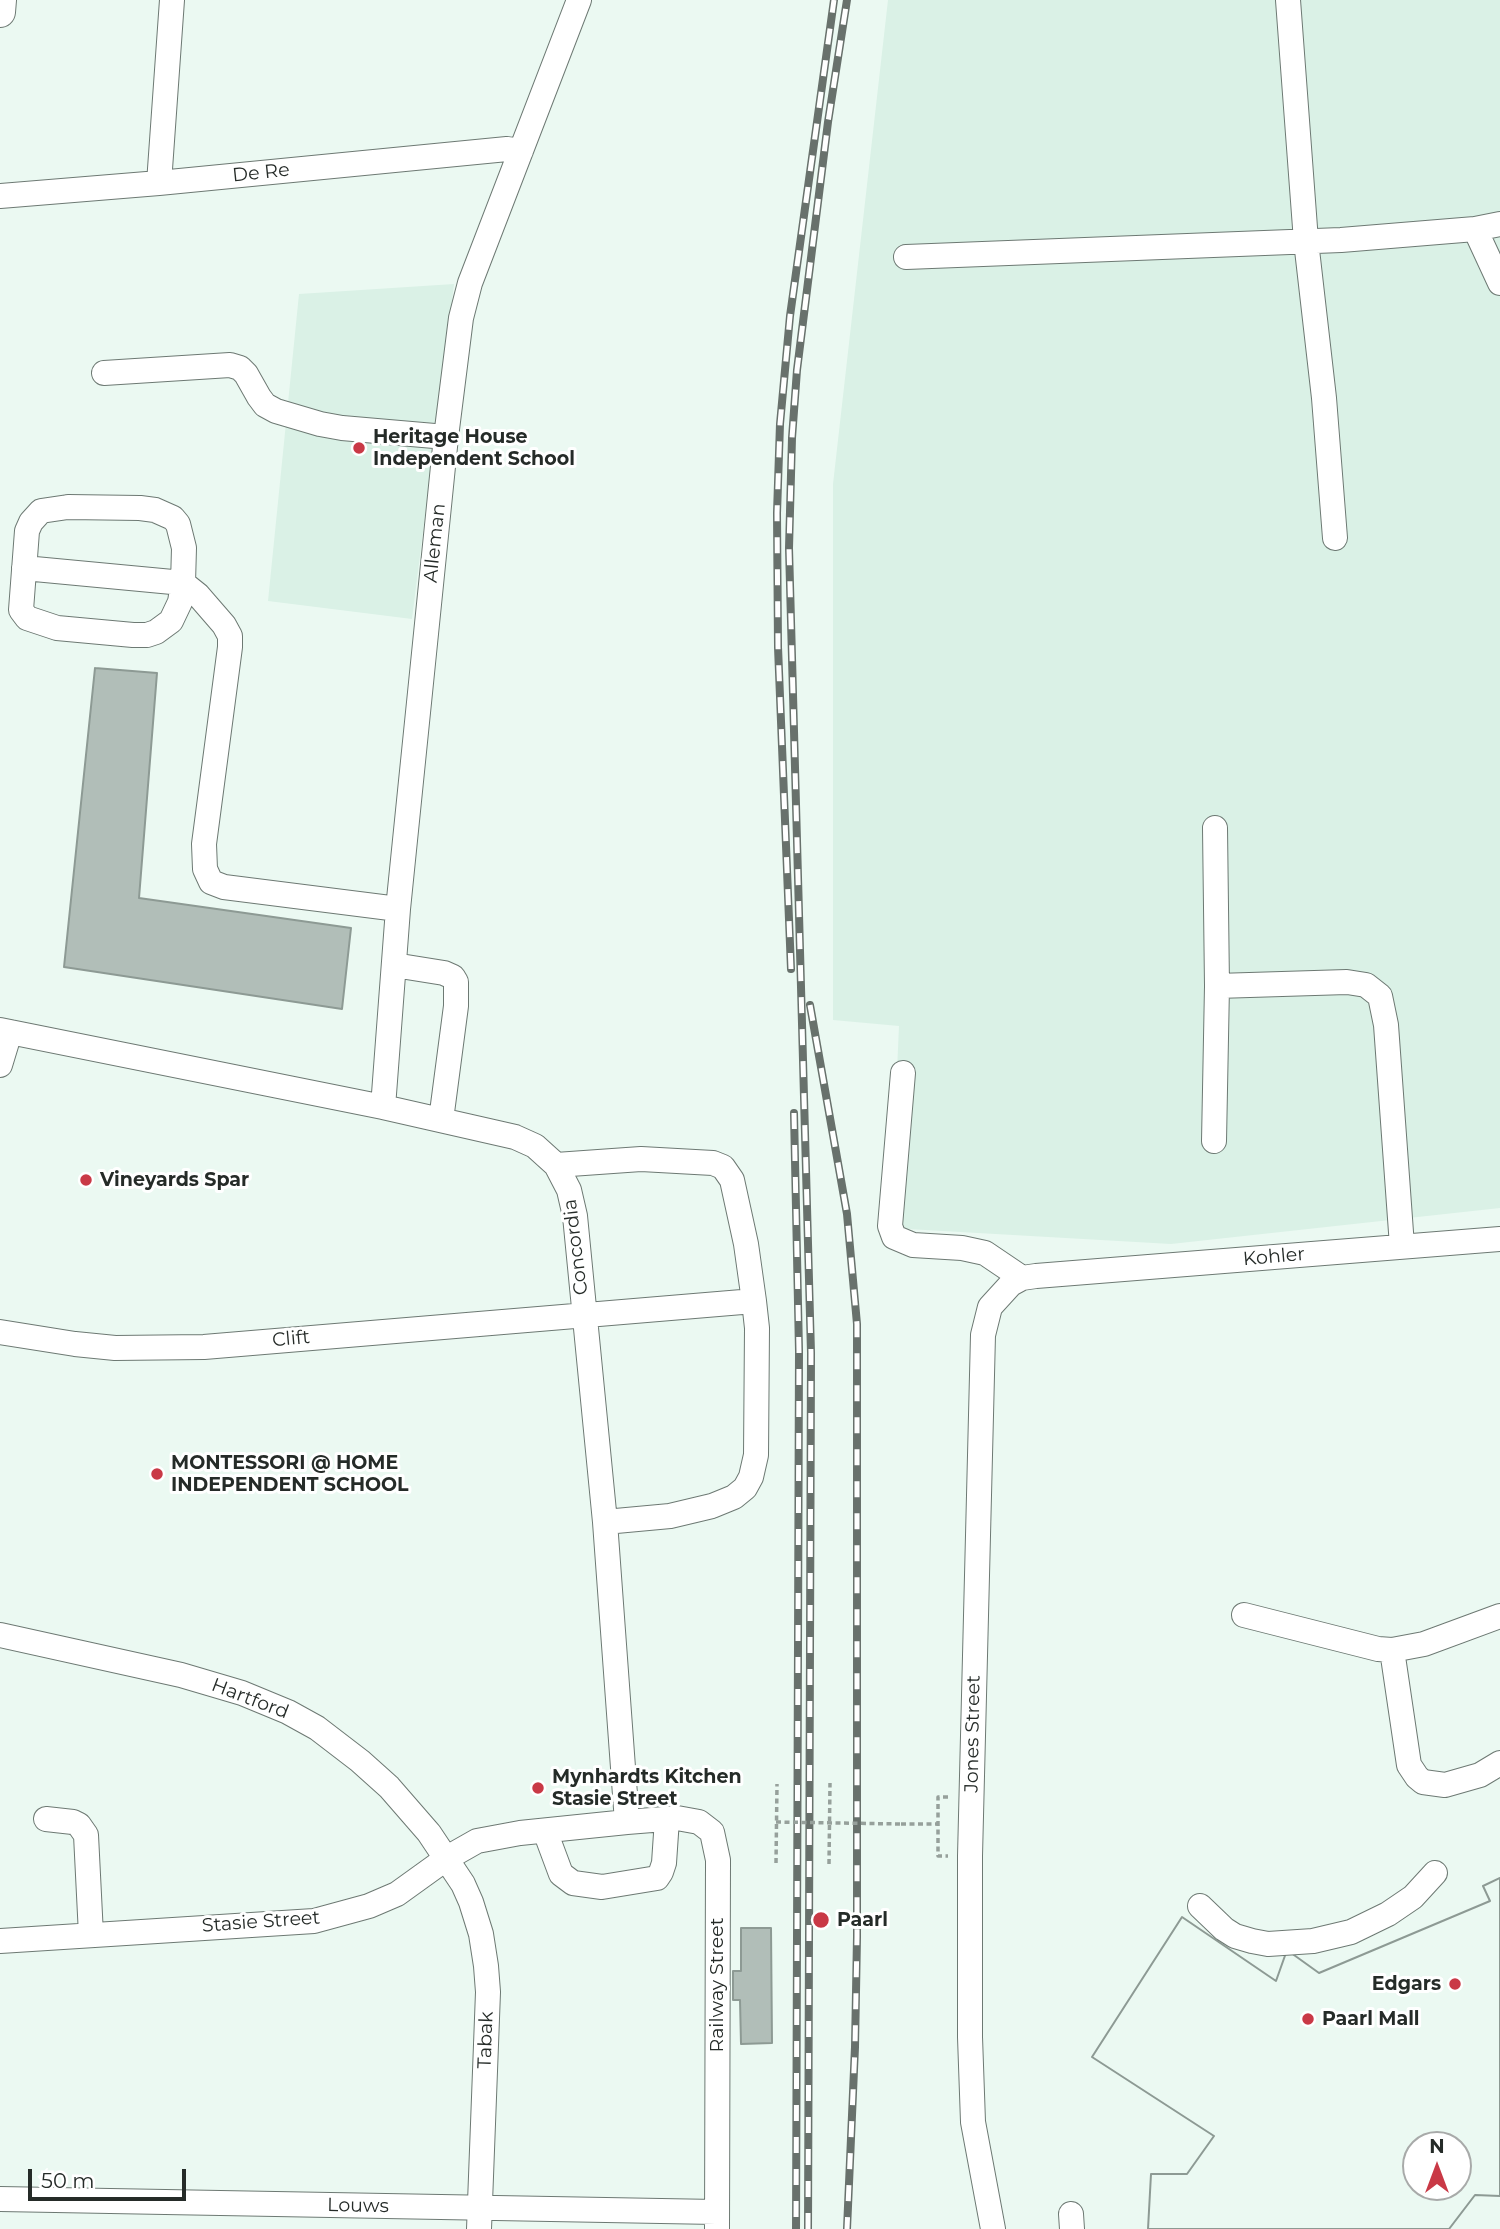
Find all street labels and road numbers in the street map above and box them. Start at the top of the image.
street label: De Re [231,159,291,187]
street label: Alleman [420,502,450,584]
street label: Concordia [559,1198,593,1296]
street label: Kohler [1242,1243,1306,1271]
street label: Clift [271,1326,311,1352]
street label: Hartford [208,1674,292,1724]
street label: Jones Street [961,1675,985,1793]
street label: Stasie Street [201,1906,321,1938]
street label: Railway Street [706,1918,728,2052]
street label: Tabak [474,2011,498,2069]
street label: Louws [327,2194,389,2218]

